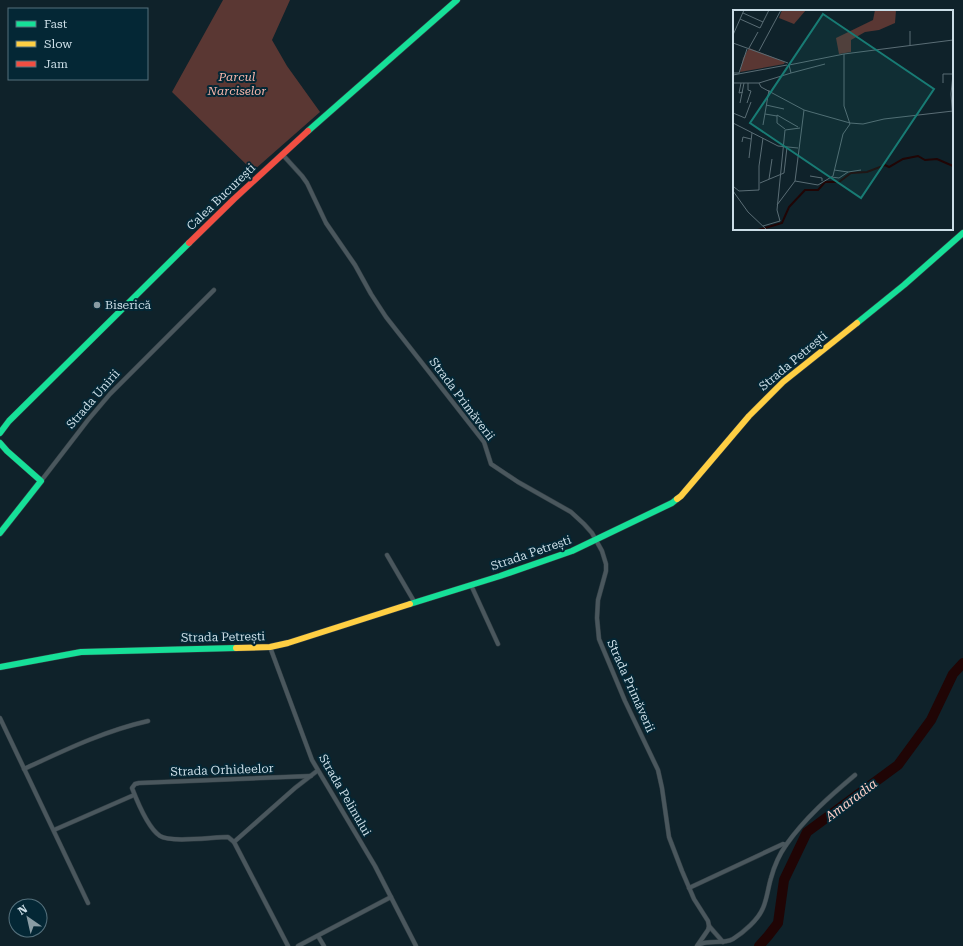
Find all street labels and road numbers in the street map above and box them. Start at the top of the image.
street label: Calea București [184,161,259,234]
street label: Strada Petrești [756,328,831,394]
street label: Strada Primăverii [426,355,498,443]
street label: Strada Unirii [63,366,123,431]
street label: Strada Petrești [489,533,574,574]
street label: Strada Petrești [181,629,265,646]
street label: Strada Primăverii [604,638,658,735]
street label: Strada Pelinului [316,752,374,838]
street label: Strada Orhideelor [170,761,274,779]

